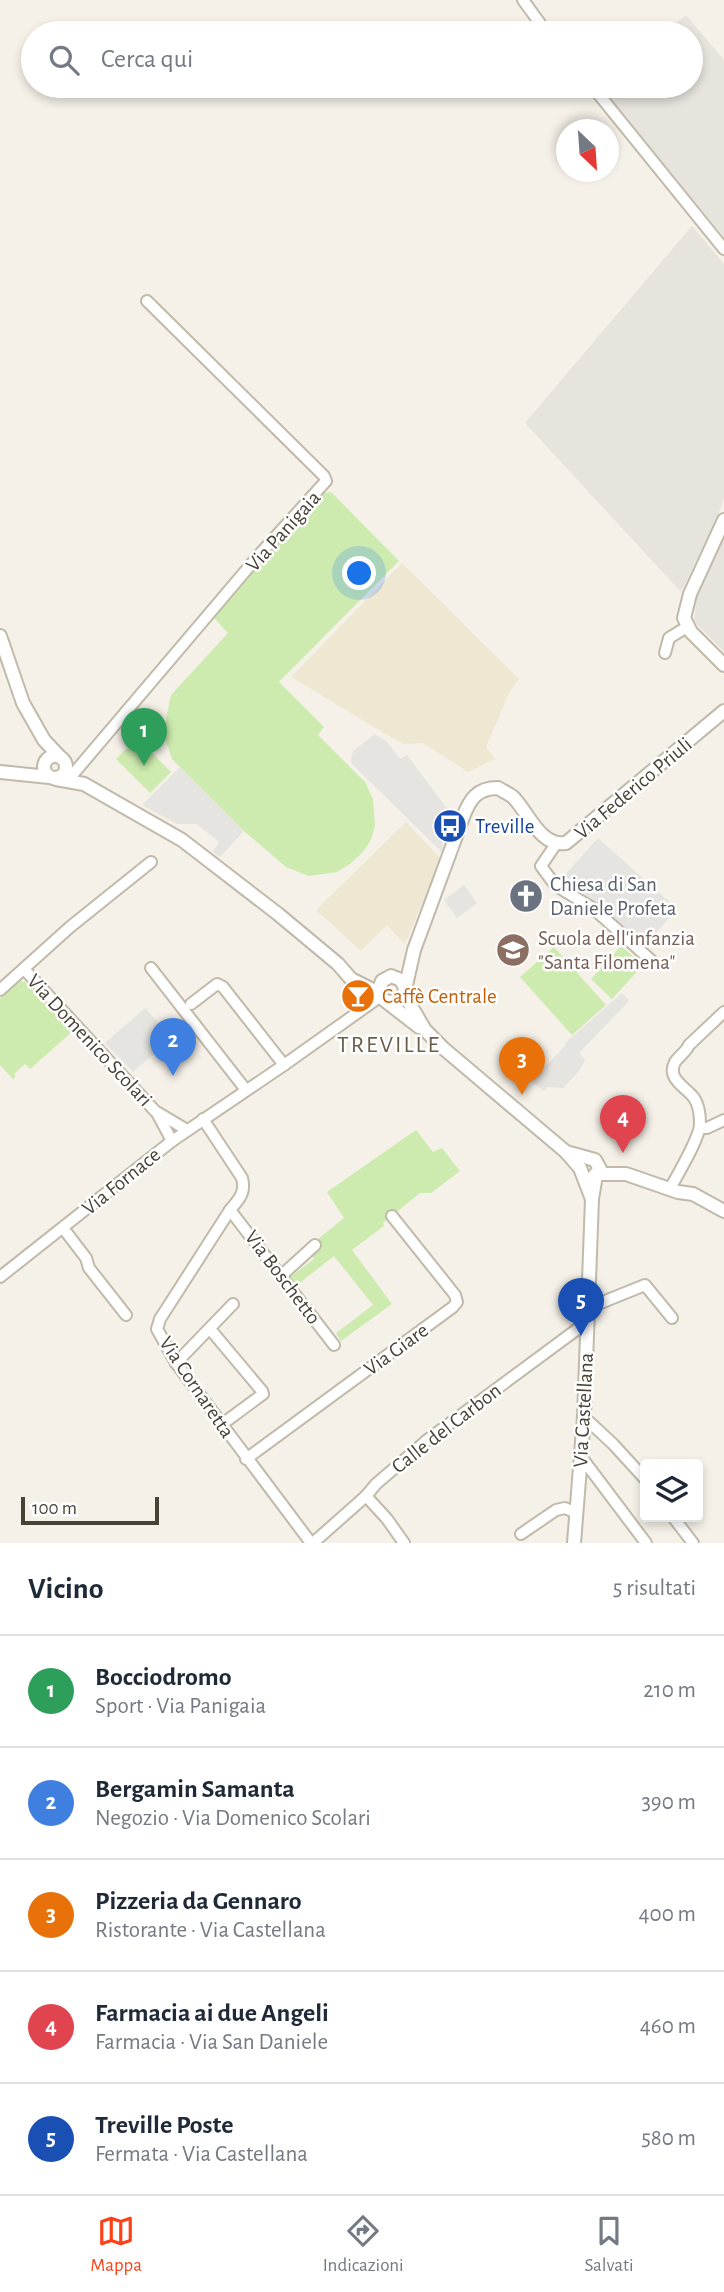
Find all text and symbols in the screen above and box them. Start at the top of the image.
search box [21,21,703,98]
icon: search [45,41,83,79]
text: Cerca qui [101,46,193,72]
north arrow [556,119,619,182]
street label: Via Panigaia [242,487,325,576]
your location [342,556,376,590]
pin: 1 [121,708,167,766]
street label: Via Federico Priuli [571,733,696,843]
bus stop icon: Treville [431,807,469,845]
place label: Treville [475,816,534,837]
place label: Chiesa di San Daniele Profeta [550,874,677,919]
church icon: Chiesa di San Daniele Profeta [507,877,545,915]
place label: Scuola dell'infanzia "Santa Filomena" [538,928,695,973]
school or university icon: Scuola dell'infanzia "Santa Filomena" [494,931,532,969]
street label: Via Domenico Scolari [23,970,156,1111]
bar icon: Caffè Centrale [339,977,377,1015]
place label: Caffè Centrale [382,986,497,1007]
pin: 2 [150,1018,196,1076]
district label: TREVILLE [337,1033,441,1057]
pin: 3 [499,1037,545,1095]
pin: 4 [600,1095,646,1153]
street label: Via Fornace [78,1144,164,1219]
street label: Via Boschetto [241,1227,324,1328]
pin: 5 [558,1278,604,1336]
street label: Via Giare [360,1319,432,1380]
street label: Via Cornaretta [155,1333,238,1442]
street label: Via Castellana [570,1352,597,1468]
street label: Calle del Carbon [388,1379,505,1477]
map controls [640,1459,703,1522]
button: layers [640,1459,703,1522]
scale bar [21,1494,159,1526]
text: 100 m [32,1499,77,1518]
text: Vicino [28,1574,104,1604]
text: 5 risultati [613,1577,696,1600]
text: Bocciodromo [95,1664,232,1690]
text: 1 [47,1679,55,1702]
text: 210 m [643,1679,696,1702]
text: Sport · Via Panigaia [95,1695,266,1718]
text: Bergamin Samanta [95,1776,295,1802]
text: 2 [46,1791,56,1814]
text: 390 m [641,1791,696,1814]
text: Negozio · Via Domenico Scolari [95,1807,371,1830]
text: Pizzeria da Gennaro [95,1888,302,1914]
text: 3 [46,1903,56,1926]
text: 400 m [638,1903,696,1926]
text: Ristorante · Via Castellana [95,1919,326,1942]
text: Farmacia ai due Angeli [95,2000,329,2026]
text: 4 [45,2015,57,2038]
text: 460 m [640,2015,696,2038]
text: Farmacia · Via San Daniele [95,2031,328,2054]
text: Treville Poste [95,2112,233,2138]
text: 5 [46,2127,56,2150]
text: 580 m [641,2127,696,2150]
text: Fermata · Via Castellana [95,2143,308,2166]
tab: Mappa [90,2212,142,2277]
tab: Indicazioni [323,2212,404,2277]
tab: Salvati [584,2212,634,2277]

